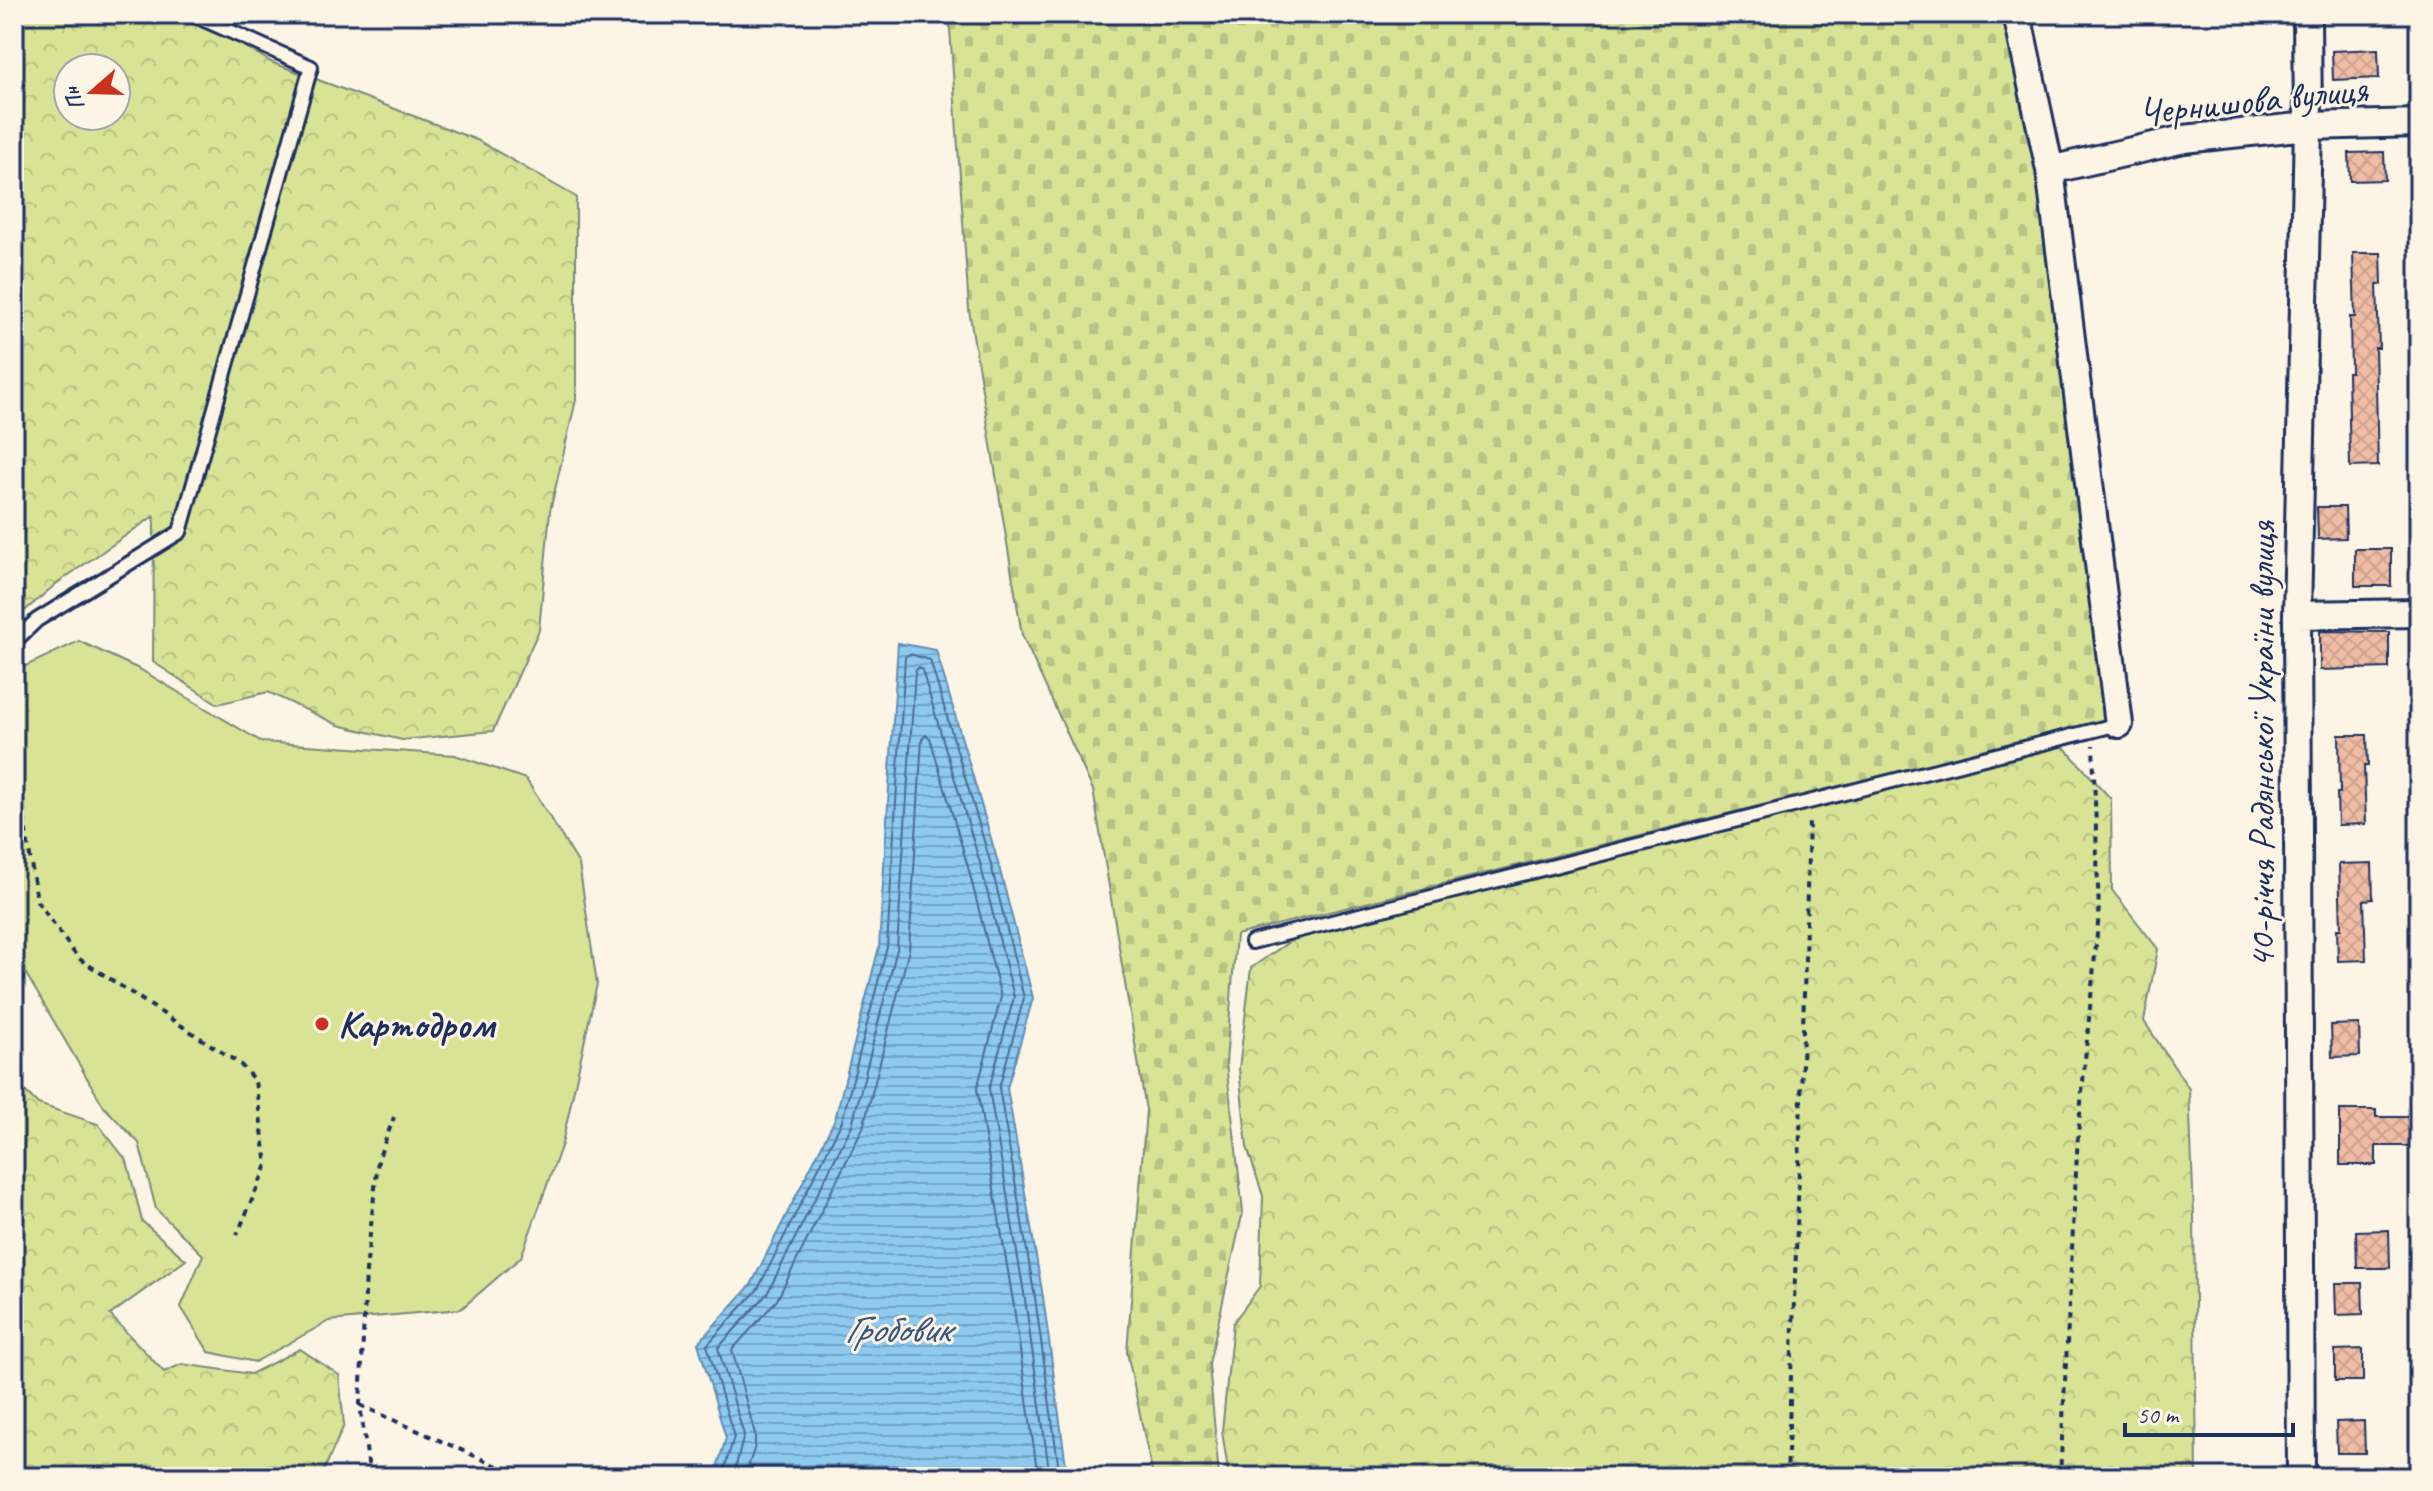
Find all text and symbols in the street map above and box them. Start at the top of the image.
north arrow [52,52,132,132]
street label: Чернишова вулиця [2137,65,2371,136]
text: Пн [57,82,91,114]
street label: 40-річчя Радянської України вулиця [2238,520,2285,969]
place label: Картодром [338,1001,497,1048]
marker: Картодром [313,1015,331,1033]
water label: Гробовик [844,1304,957,1354]
scale bar [2125,1387,2293,1437]
text: 50 m [2137,1400,2180,1430]

